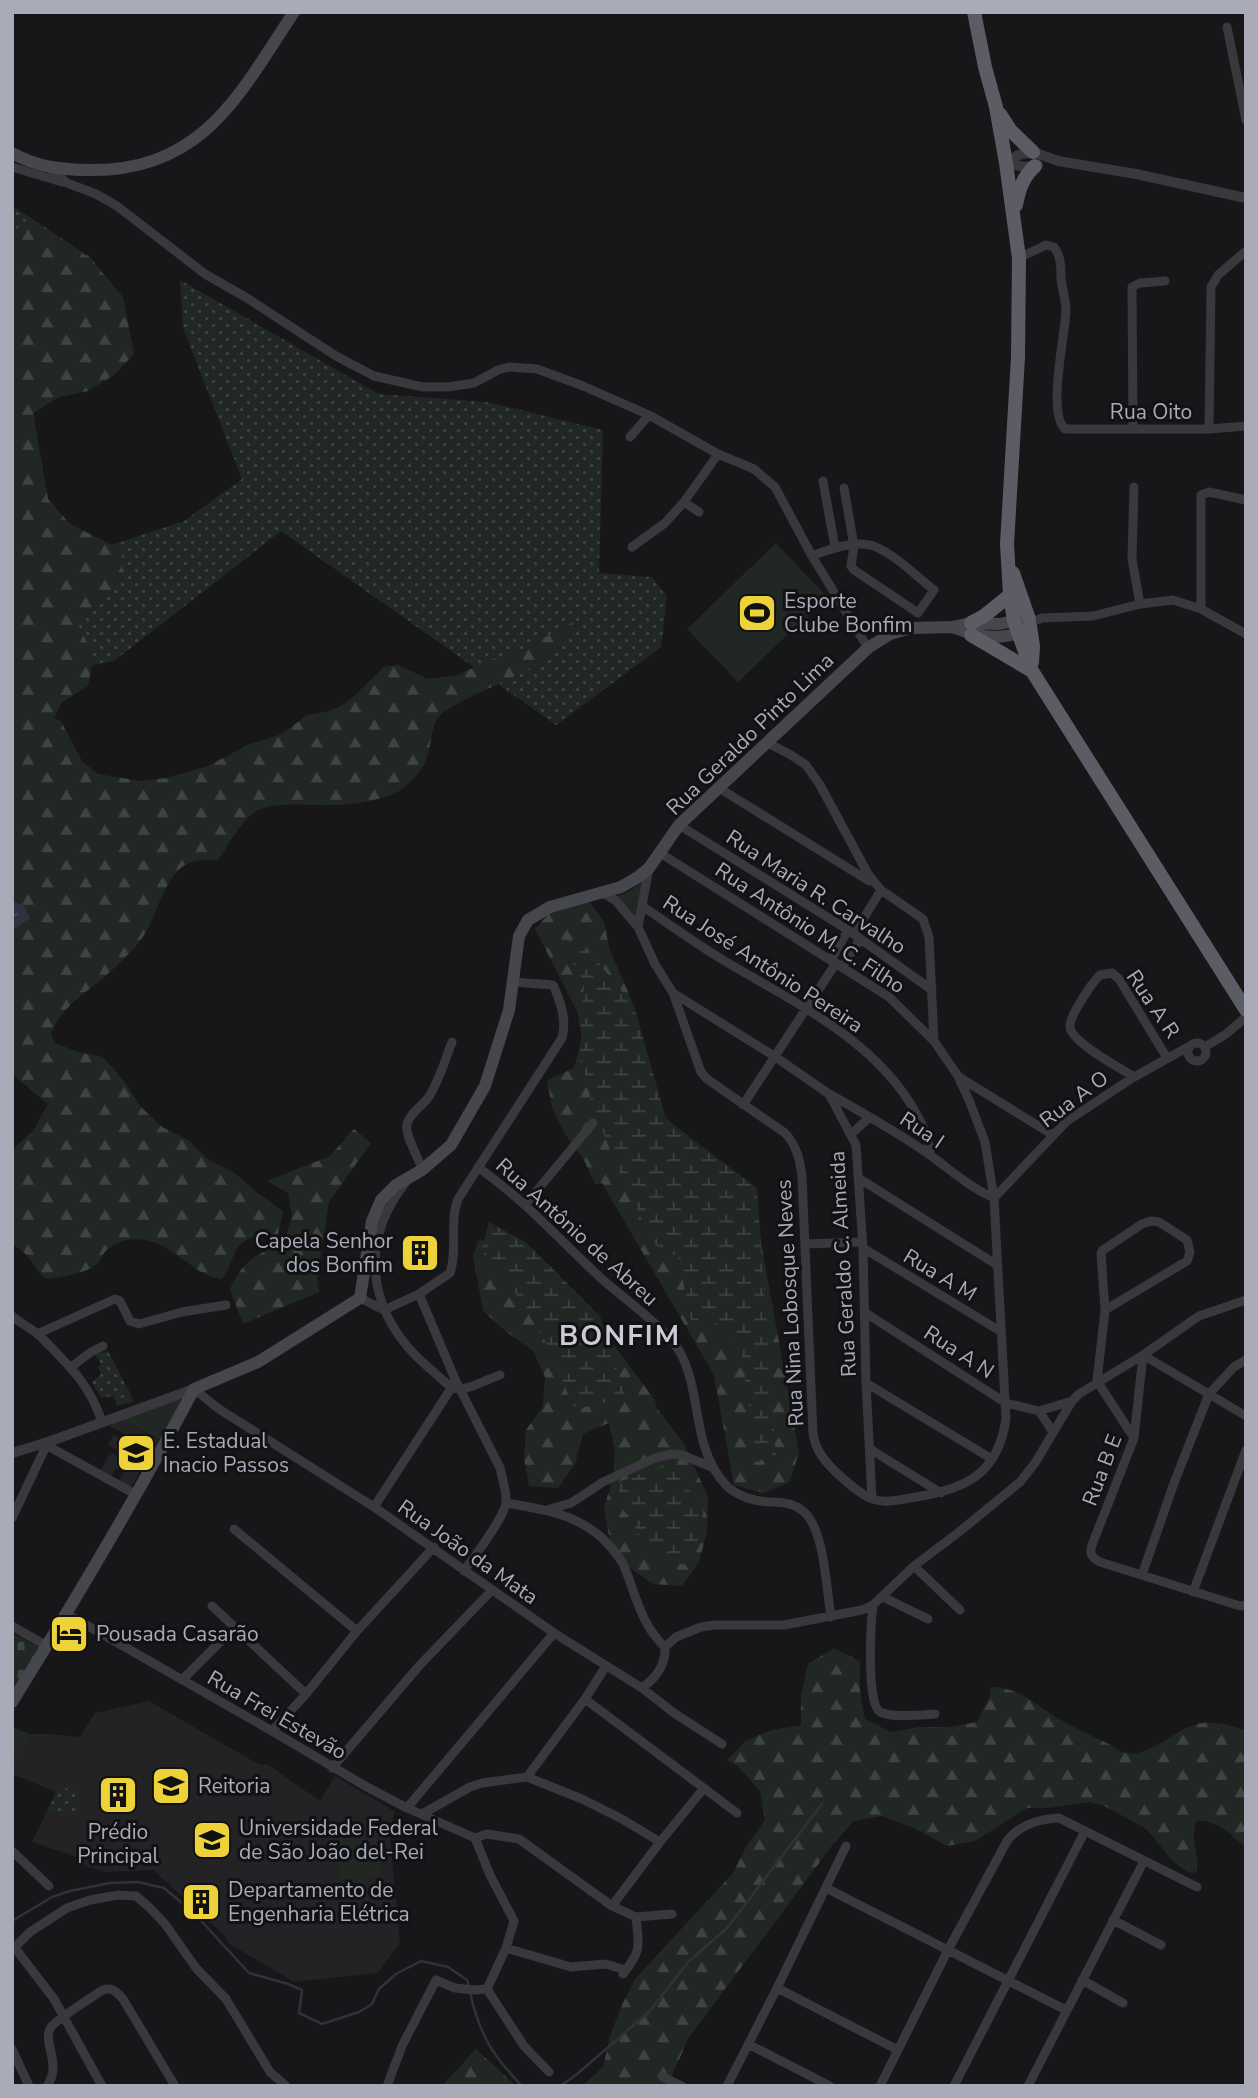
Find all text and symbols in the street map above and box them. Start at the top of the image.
street label: Rua Oito [1110,398,1192,426]
place label: Esporte Clube Bonfim [784,587,912,639]
sports icon: Esporte Clube Bonfim [736,592,778,634]
street label: Rua Geraldo Pinto Lima [660,647,840,821]
street label: Rua Maria R. Carvalho [721,823,911,961]
street label: Rua Antônio M. C. Filho [710,856,910,1000]
street label: Rua José Antônio Pereira [657,889,869,1039]
street label: Rua A R [1120,964,1186,1044]
street label: Rua A O [1034,1064,1114,1134]
street label: Rua I [894,1105,950,1155]
street label: Rua Geraldo C. Almeida [823,1150,863,1378]
street label: Rua Antônio de Abreu [490,1152,664,1312]
street label: Rua Nina Lobosque Neves [770,1179,810,1427]
place label: Capela Senhor dos Bonfim [255,1227,393,1279]
building icon: Capela Senhor dos Bonfim [399,1232,441,1274]
street label: Rua A M [898,1242,982,1308]
district label: BONFIM [559,1317,681,1355]
street label: Rua A N [918,1319,1000,1385]
place label: E. Estadual Inacio Passos [163,1427,289,1479]
street label: Rua B E [1076,1430,1128,1510]
school or university icon: E. Estadual Inacio Passos [115,1432,157,1474]
street label: Rua João da Mata [392,1493,544,1611]
hotel icon: Pousada Casarão [48,1613,90,1655]
place label: Pousada Casarão [96,1620,259,1648]
street label: Rua Frei Estevão [202,1664,352,1766]
school or university icon: Reitoria [150,1765,192,1807]
place label: Reitoria [198,1772,270,1800]
building icon: Prédio Principal [97,1774,139,1816]
place label: Universidade Federal de São João del-Rei [239,1814,439,1866]
place label: Prédio Principal [77,1818,160,1870]
school or university icon: Universidade Federal de São João del-Rei [191,1819,233,1861]
place label: Departamento de Engenharia Elétrica [228,1876,410,1928]
building icon: Departamento de Engenharia Elétrica [180,1881,222,1923]

